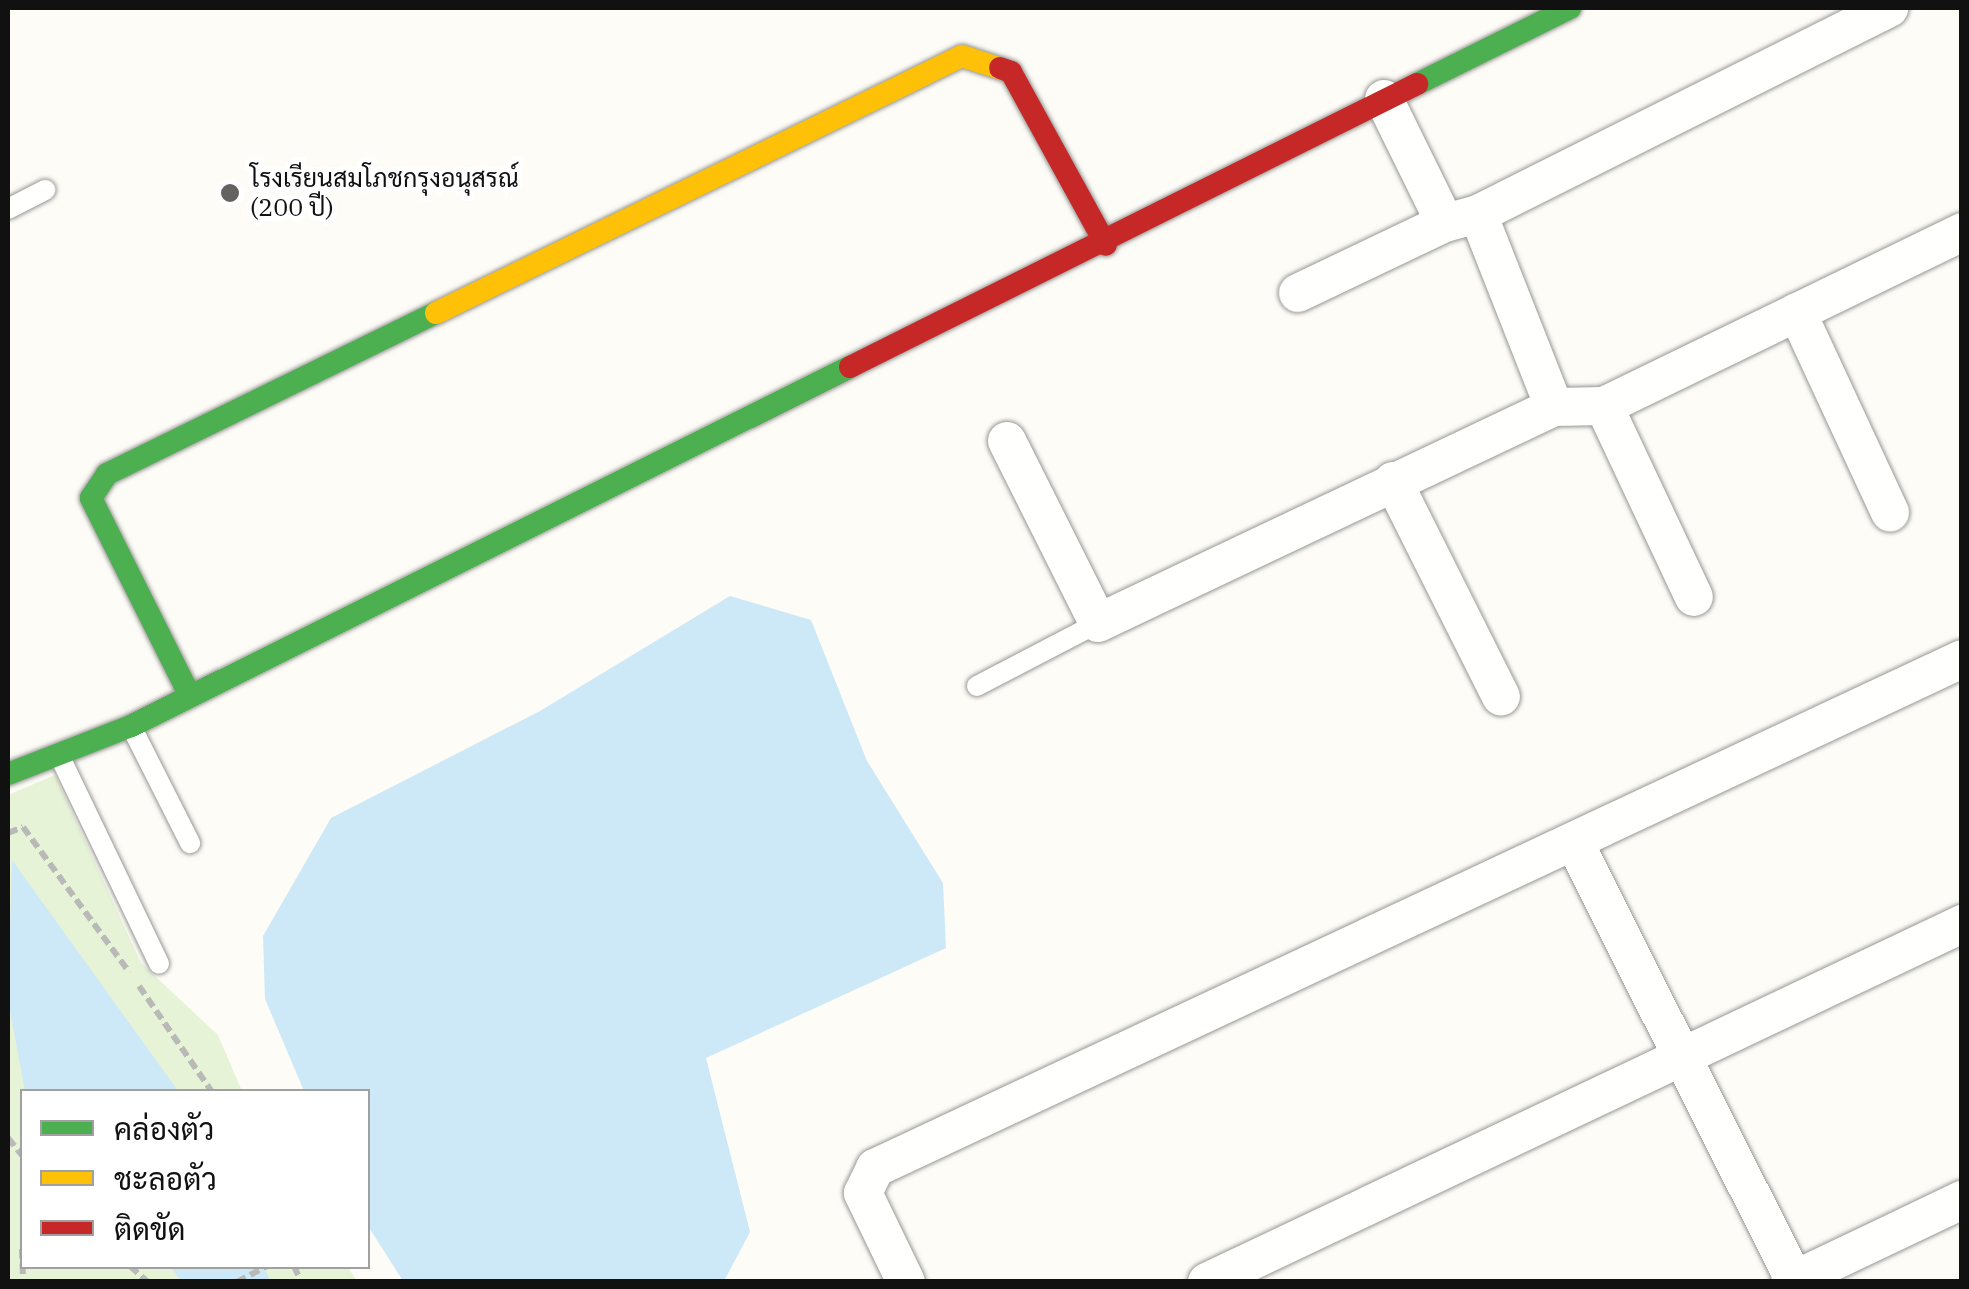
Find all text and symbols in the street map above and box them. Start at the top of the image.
place label: โรงเรียนสมโภชกรุงอนุสรณ์ (200 ปี) [250,164,519,223]
marker: โรงเรียนสมโภชกรุงอนุสรณ์ (200 ปี) [219,182,241,204]
legend [20,1089,370,1269]
text: คล่องตัว [114,1109,214,1148]
text: ชะลอตัว [114,1159,217,1198]
text: ติดขัด [114,1209,186,1248]

